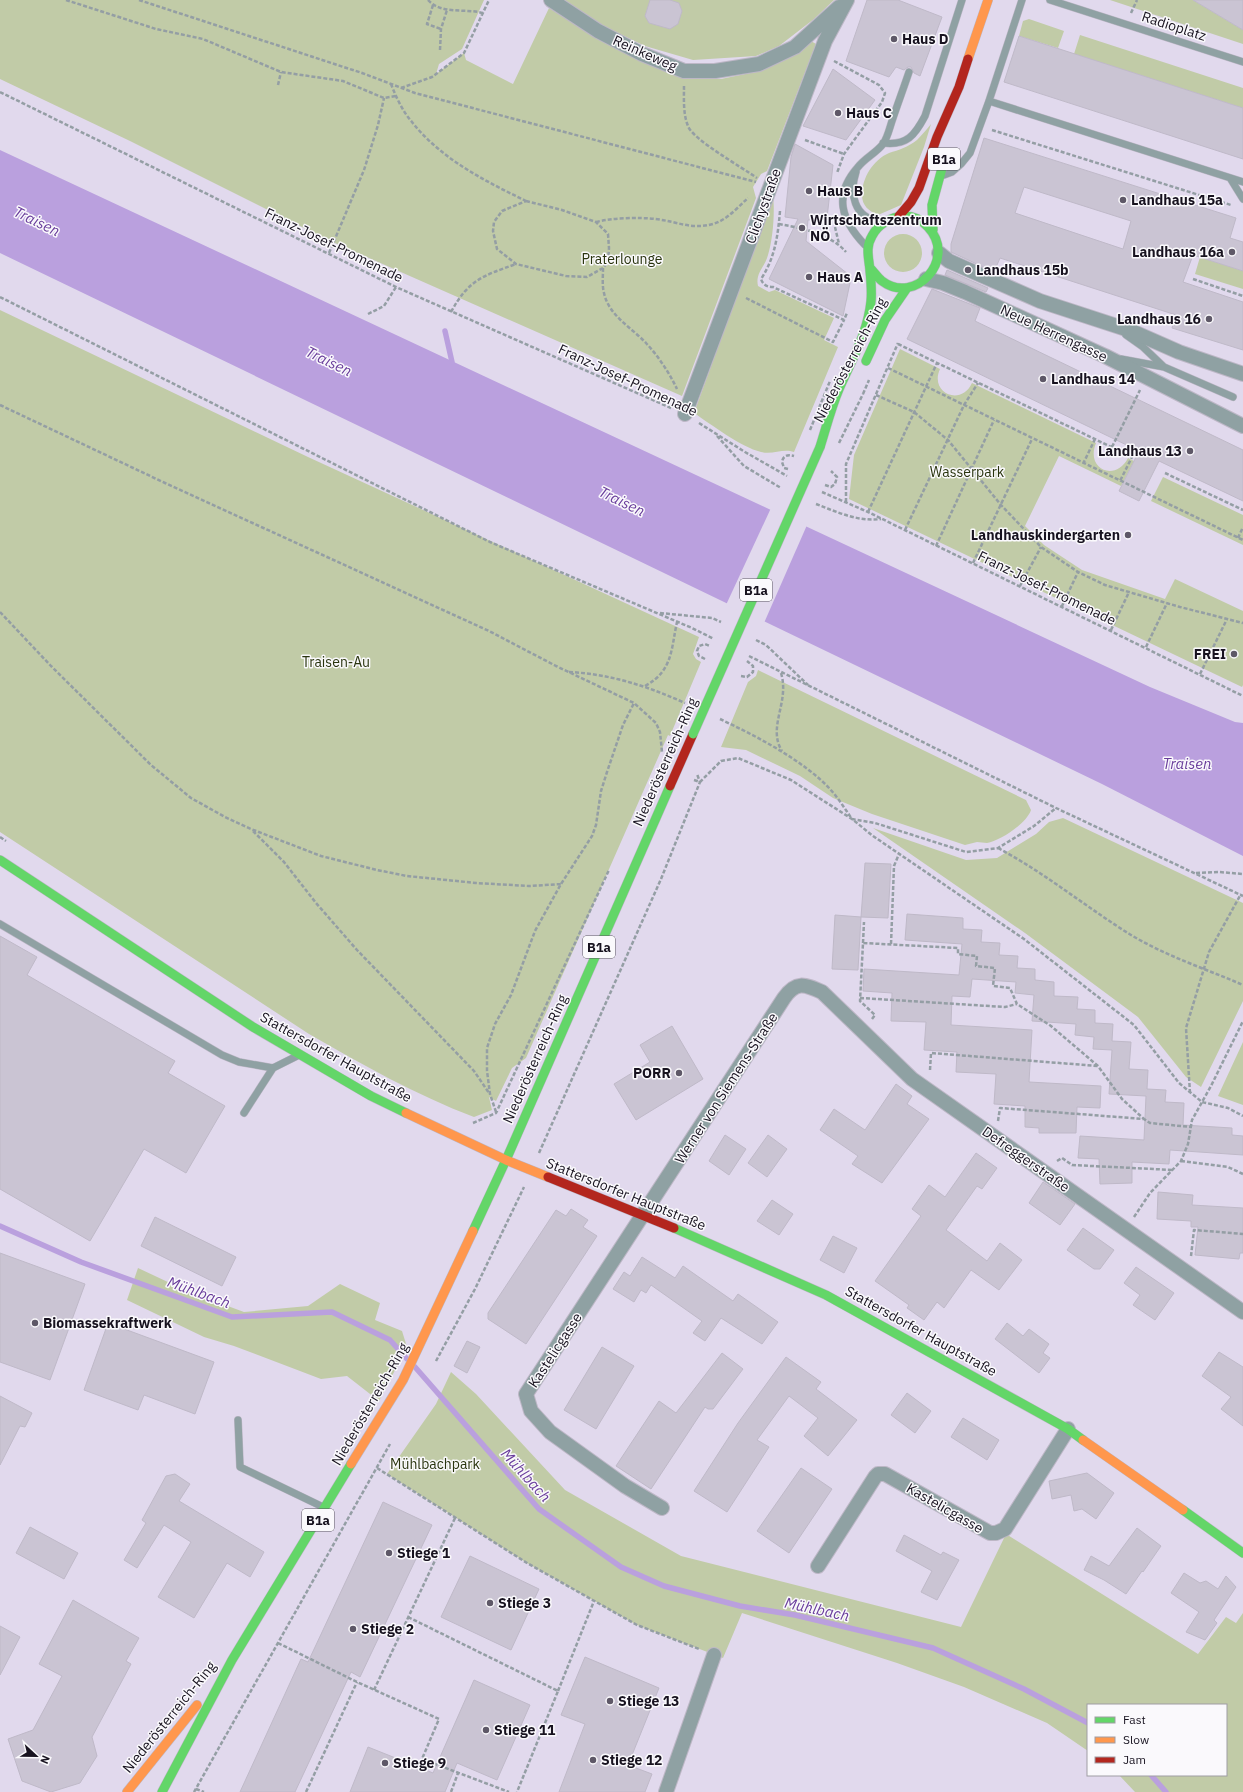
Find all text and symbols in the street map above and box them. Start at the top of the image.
street label: Radioplatz [1140,7,1209,45]
place label: Haus D [902,30,949,48]
street label: Reinkeweg [610,31,680,75]
marker: Haus D [889,34,899,44]
place label: Haus C [846,104,892,122]
marker: Haus C [833,108,843,118]
road number: B1a [928,148,960,170]
street label: Clichystraße [741,166,785,246]
place label: Haus B [817,182,863,200]
marker: Haus B [804,186,814,196]
place label: Landhaus 15a [1131,191,1223,209]
marker: Landhaus 15a [1118,195,1128,205]
water label: Traisen [11,202,63,240]
street label: Franz-Josef-Promenade [262,204,406,286]
place label: Wirtschaftszentrum NÖ [810,211,942,245]
marker: Wirtschaftszentrum NÖ [797,223,807,233]
place label: Landhaus 16a [1132,243,1224,261]
marker: Landhaus 16a [1227,247,1237,257]
park label: Praterlounge [581,250,663,268]
place label: Landhaus 15b [976,261,1069,279]
marker: Landhaus 15b [963,265,973,275]
place label: Haus A [817,268,864,286]
marker: Haus A [804,272,814,282]
street label: Niederösterreich-Ring [809,294,891,426]
street label: Neue Herrengasse [998,300,1111,366]
place label: Landhaus 16 [1117,310,1201,328]
marker: Landhaus 16 [1204,314,1214,324]
street label: Franz-Josef-Promenade [556,340,701,420]
water label: Traisen [303,342,355,380]
place label: Landhaus 14 [1051,370,1135,388]
marker: Landhaus 14 [1038,374,1048,384]
place label: Landhaus 13 [1098,442,1182,460]
marker: Landhaus 13 [1185,446,1195,456]
park label: Wasserpark [930,463,1005,481]
water label: Traisen [596,482,648,520]
place label: Landhauskindergarten [971,526,1120,544]
marker: Landhauskindergarten [1123,530,1133,540]
street label: Franz-Josef-Promenade [975,547,1119,629]
road number: B1a [740,579,772,601]
place label: FREI [1194,645,1226,663]
marker: FREI [1229,649,1239,659]
park label: Traisen-Au [302,653,370,671]
street label: Niederösterreich-Ring [629,694,702,829]
water label: Traisen [1163,754,1211,773]
road number: B1a [583,936,615,958]
street label: Niederösterreich-Ring [499,991,572,1126]
street label: Stattersdorfer Hauptstraße [257,1008,415,1106]
street label: Werner von Siemens-Straße [670,1009,782,1167]
place label: PORR [633,1064,671,1082]
marker: PORR [674,1068,684,1078]
street label: Defreggerstraße [979,1122,1074,1196]
street label: Stattersdorfer Hauptstraße [543,1154,709,1234]
water label: Mühlbach [165,1272,233,1312]
street label: Stattersdorfer Hauptstraße [842,1282,1000,1380]
street label: Kastelicgasse [524,1309,586,1391]
place label: Biomassekraftwerk [43,1314,173,1332]
marker: Biomassekraftwerk [30,1318,40,1328]
street label: Niederösterreich-Ring [327,1339,413,1469]
water label: Mühlbach [497,1444,555,1506]
park label: Mühlbachpark [390,1455,481,1473]
street label: Kastelicgasse [903,1479,987,1537]
road number: B1a [302,1509,334,1531]
place label: Stiege 1 [397,1544,451,1562]
marker: Stiege 1 [384,1548,394,1558]
water label: Mühlbach [783,1593,851,1625]
place label: Stiege 3 [498,1594,551,1612]
marker: Stiege 3 [485,1598,495,1608]
place label: Stiege 2 [361,1620,414,1638]
marker: Stiege 2 [348,1624,358,1634]
street label: Niederösterreich-Ring [118,1657,220,1777]
place label: Stiege 13 [618,1692,680,1710]
marker: Stiege 13 [605,1696,615,1706]
legend [1087,1704,1227,1776]
text: Fast [1123,1712,1146,1727]
place label: Stiege 11 [494,1721,556,1739]
marker: Stiege 11 [481,1725,491,1735]
text: Slow [1123,1732,1149,1747]
north arrow [16,1736,56,1776]
place label: Stiege 12 [601,1751,663,1769]
text: Jam [1123,1752,1146,1767]
text: N [37,1753,53,1766]
place label: Stiege 9 [393,1754,446,1772]
marker: Stiege 12 [588,1755,598,1765]
marker: Stiege 9 [380,1758,390,1768]

